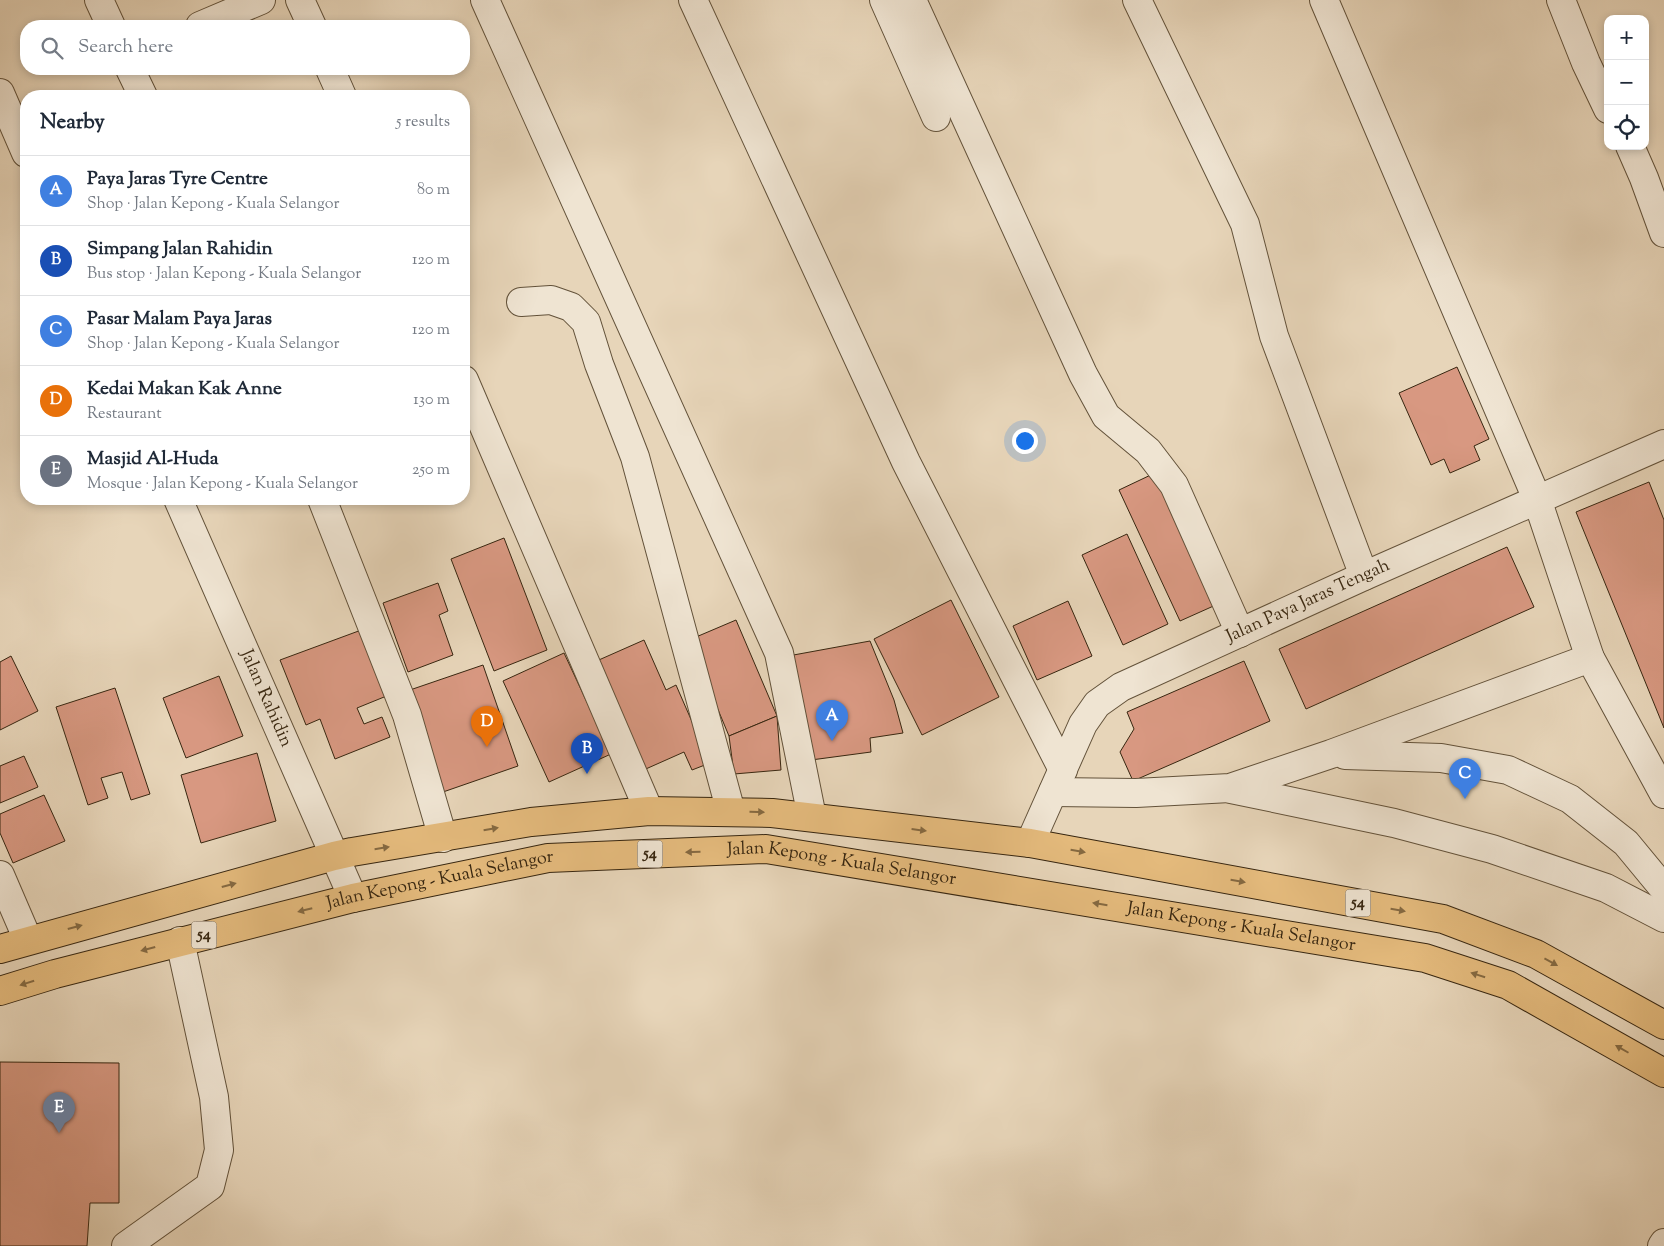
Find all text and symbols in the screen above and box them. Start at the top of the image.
map controls [1604,15,1649,150]
button: + [1604,15,1649,60]
search box [20,20,470,75]
icon: search [38,34,66,62]
text: Search here [78,34,173,61]
button: − [1604,60,1649,105]
button: locate [1604,105,1649,150]
text: Nearby [40,108,105,138]
text: 5 results [396,111,450,134]
text: Paya Jaras Tyre Centre [87,166,268,193]
text: A [50,179,63,202]
text: 80 m [417,179,450,202]
text: Shop · Jalan Kepong - Kuala Selangor [87,193,339,216]
text: Simpang Jalan Rahidin [87,236,273,263]
text: B [51,249,61,272]
text: 120 m [412,249,450,272]
text: Bus stop · Jalan Kepong - Kuala Selangor [87,263,361,286]
text: Pasar Malam Paya Jaras [87,306,272,333]
text: C [50,319,62,342]
text: 120 m [412,319,450,342]
text: Shop · Jalan Kepong - Kuala Selangor [87,333,339,356]
text: Kedai Makan Kak Anne [87,376,282,403]
text: D [50,389,62,412]
text: 130 m [413,389,450,412]
text: Restaurant [87,403,162,426]
your location [1012,428,1038,454]
text: Masjid Al-Huda [87,446,219,473]
text: E [51,459,61,482]
text: 250 m [412,459,450,482]
text: Mosque · Jalan Kepong - Kuala Selangor [87,473,358,496]
street label: Jalan Paya Jaras Tengah [1221,553,1395,651]
street label: Jalan Rahidin [232,645,299,752]
pin: A [816,700,848,741]
pin: D [471,706,503,747]
pin: B [571,733,603,774]
pin: C [1449,758,1481,799]
one-way arrow [749,808,765,816]
one-way arrow [483,825,498,833]
one-way arrow [911,826,927,834]
street label: Jalan Kepong - Kuala Selangor [726,836,958,893]
road number: 54 [638,841,662,868]
one-way arrow [375,843,391,851]
street label: Jalan Kepong - Kuala Selangor [323,845,554,917]
one-way arrow [1071,848,1087,856]
one-way arrow [685,849,701,857]
one-way arrow [1230,877,1246,885]
one-way arrow [222,881,237,889]
road number: 54 [1346,890,1370,916]
street label: Jalan Kepong - Kuala Selangor [1124,896,1358,959]
one-way arrow [1092,900,1108,908]
one-way arrow [298,906,313,914]
one-way arrow [1390,907,1406,915]
road number: 54 [192,922,216,948]
one-way arrow [67,923,82,931]
one-way arrow [140,946,155,954]
one-way arrow [1544,958,1558,966]
one-way arrow [1470,971,1485,978]
one-way arrow [20,979,35,987]
one-way arrow [1614,1045,1629,1053]
pin: E [43,1092,75,1133]

